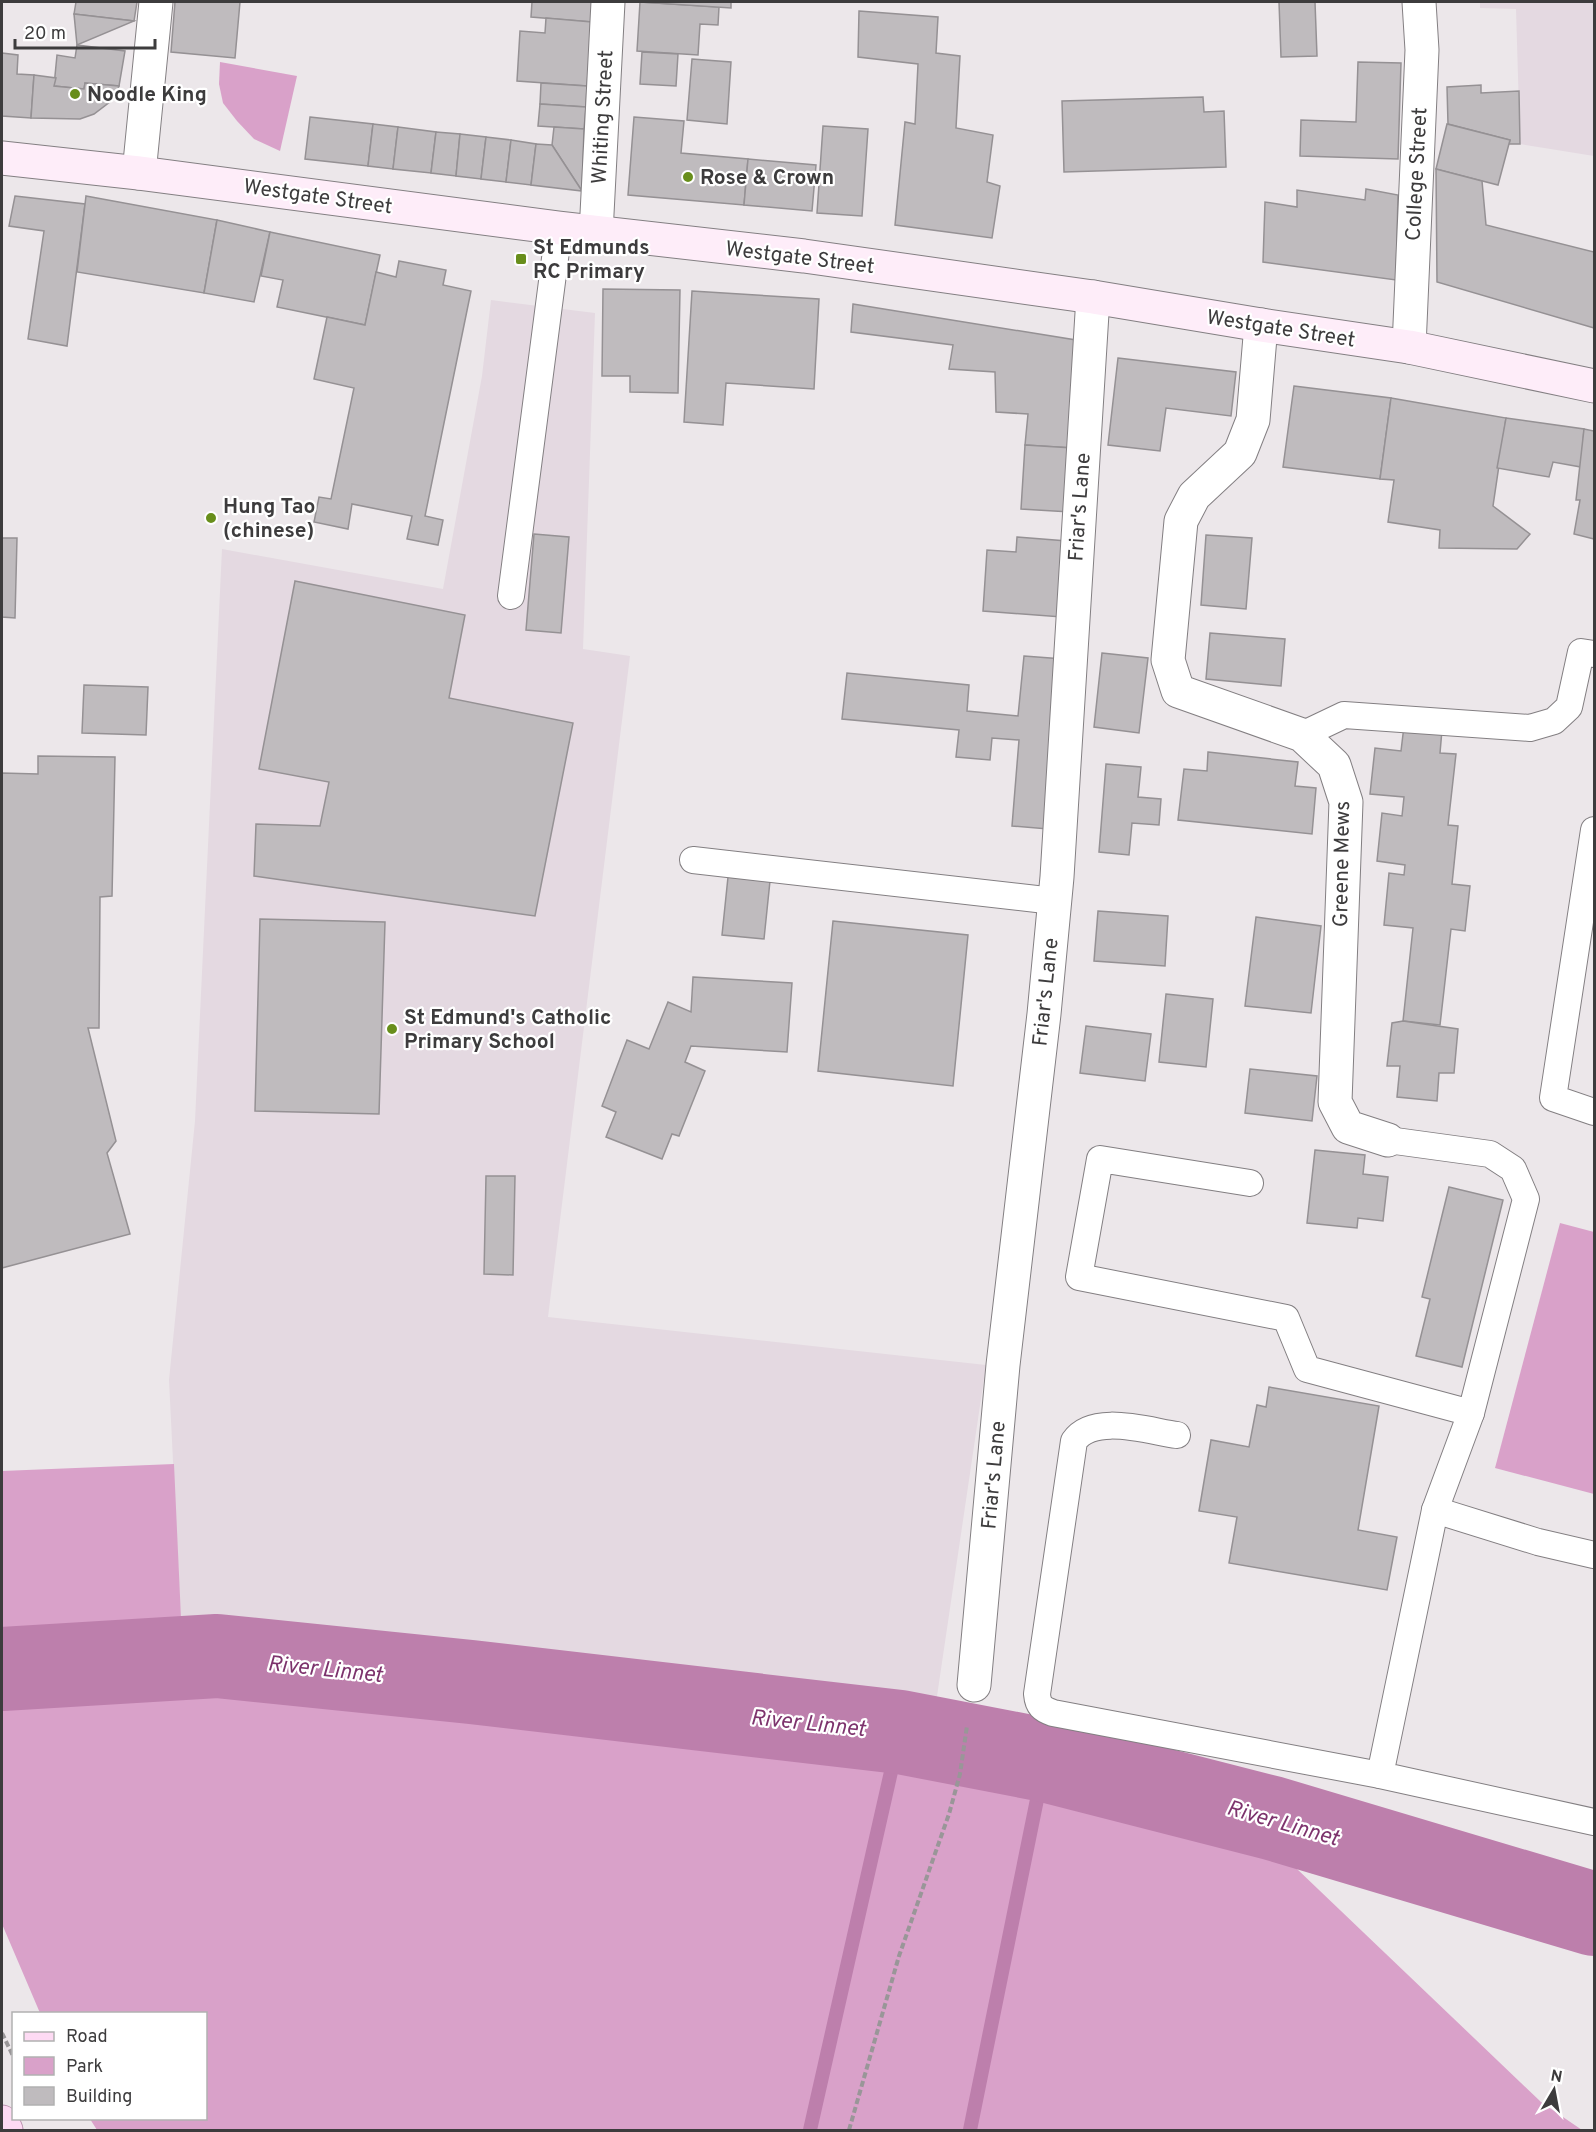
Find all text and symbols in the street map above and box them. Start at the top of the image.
scale bar [15,12,154,50]
text: 20 m [24,23,66,46]
street label: Whiting Street [587,49,620,185]
place label: Noodle King [87,82,207,109]
marker: Noodle King [68,87,82,101]
street label: College Street [1401,107,1434,242]
place label: Rose & Crown [700,165,834,192]
marker: Rose & Crown [681,170,695,184]
street label: Westgate Street [242,174,394,221]
place label: St Edmunds RC Primary [533,235,650,286]
street label: Westgate Street [724,236,876,281]
marker: St Edmunds RC Primary [514,252,528,266]
street label: Westgate Street [1204,304,1357,355]
street label: Friar's Lane [1063,452,1098,562]
place label: Hung Tao (chinese) [223,494,316,545]
marker: Hung Tao (chinese) [204,511,218,525]
street label: Greene Mews [1328,801,1357,927]
street label: Friar's Lane [1027,937,1066,1048]
place label: St Edmund's Catholic Primary School [404,1005,611,1056]
marker: St Edmund's Catholic Primary School [385,1022,399,1036]
street label: Friar's Lane [976,1420,1013,1531]
water label: River Linnet [266,1651,385,1690]
water label: River Linnet [749,1705,868,1744]
water label: River Linnet [1223,1796,1343,1854]
legend [12,2012,207,2120]
text: Road [66,2026,108,2049]
text: Park [66,2056,103,2079]
north arrow [1524,2060,1584,2120]
text: N [1549,2066,1564,2088]
text: Building [66,2086,132,2109]

